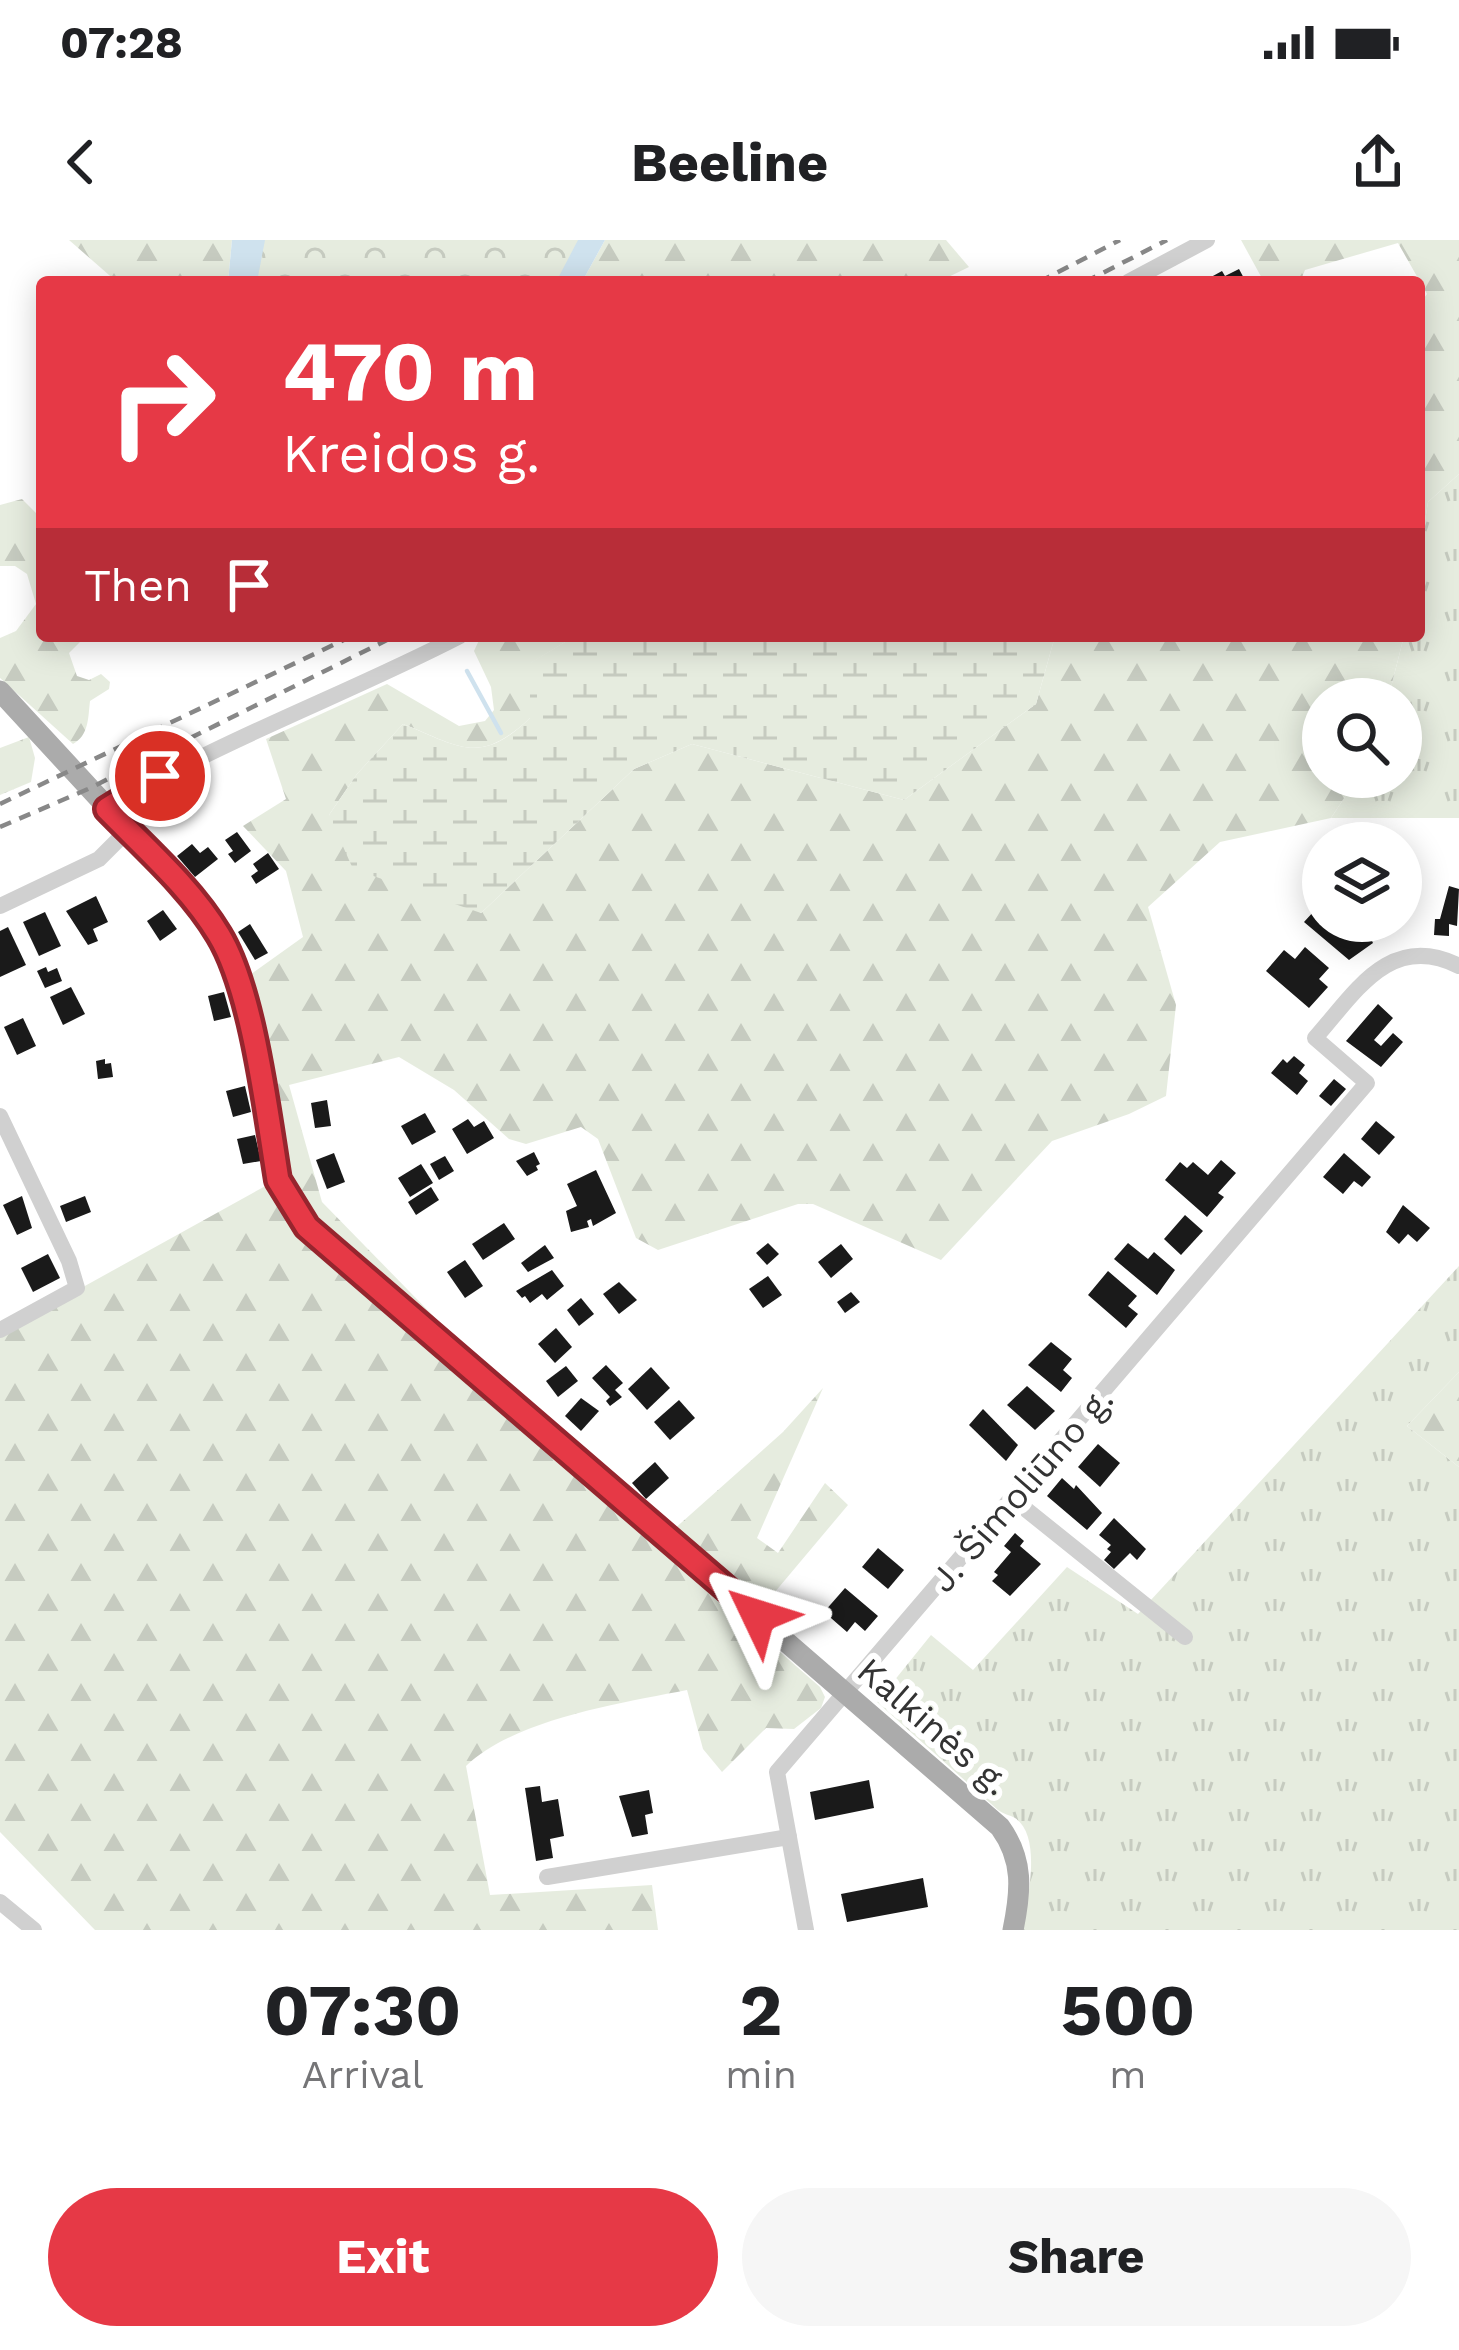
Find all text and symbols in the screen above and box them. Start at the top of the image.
text: 07:28 [60,16,183,69]
icon: back [48,129,114,195]
icon: share [1345,129,1411,195]
text: Beeline [631,131,828,194]
text: 470 m [282,322,538,420]
icon: right [84,324,240,480]
text: Kreidos g. [282,422,540,485]
icon: arrive [216,552,282,618]
text: Then [84,559,192,612]
map controls [1302,678,1422,942]
button: search [1302,678,1422,798]
pin [109,725,211,827]
icon: arrive [127,743,193,809]
button: layers [1302,822,1422,942]
street label: J. Šimoliūno g. [921,1379,1122,1601]
position arrow [695,1553,821,1679]
street label: Kalkinės g. [849,1649,1018,1804]
text: 07:30 [264,1968,461,2052]
text: 2 [740,1968,782,2052]
text: 500 [1061,1968,1195,2052]
text: Arrival [302,2052,423,2097]
text: min [725,2052,797,2097]
text: m [1109,2052,1146,2097]
button: Exit [48,2188,718,2326]
button: Share [742,2188,1411,2326]

